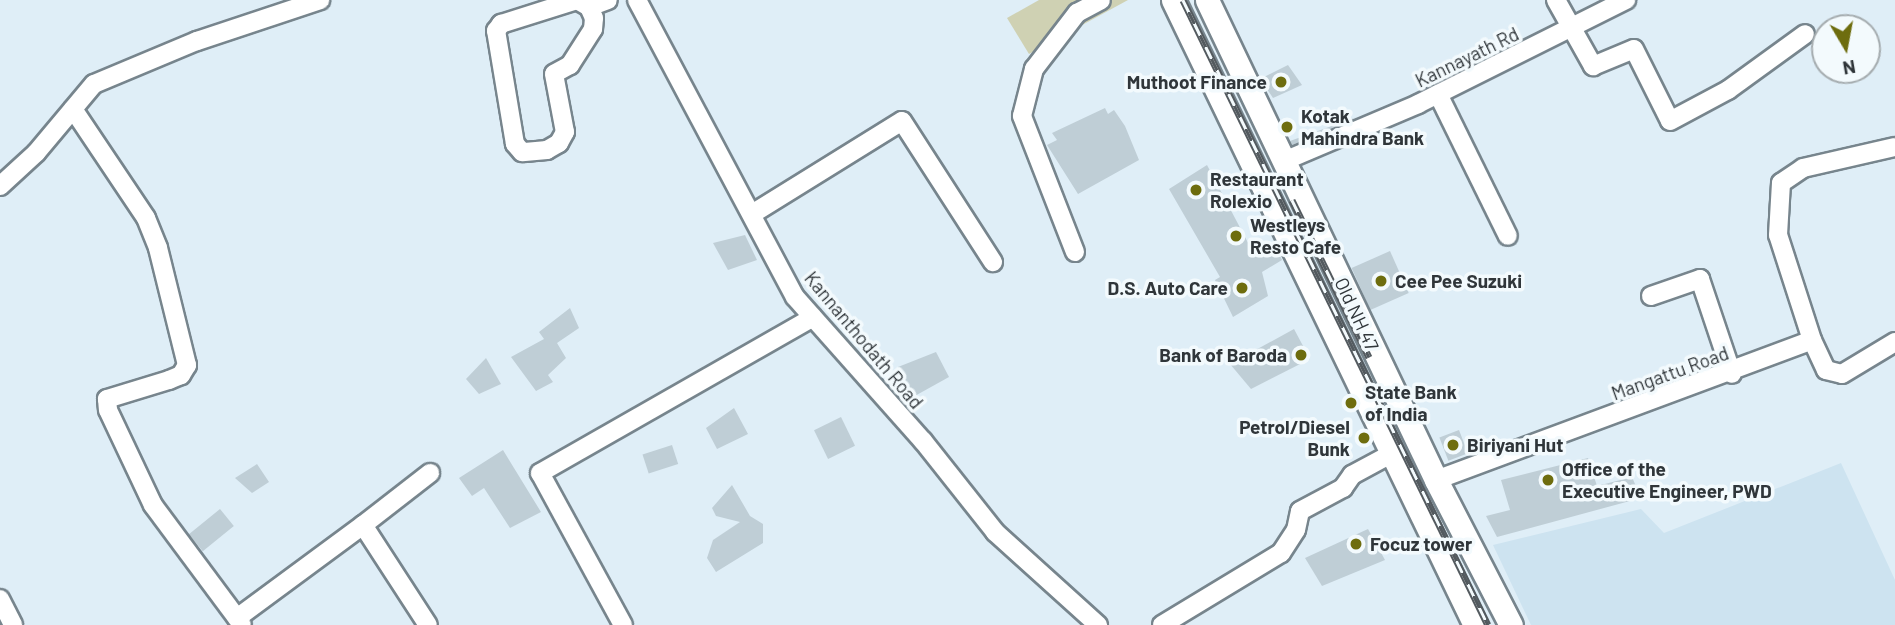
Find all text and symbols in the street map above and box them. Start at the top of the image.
north arrow [1811,14,1881,84]
street label: Kannayath Rd [1411,22,1523,92]
text: N [1841,56,1858,81]
place label: Muthoot Finance [1127,71,1267,93]
marker: Muthoot Finance [1273,74,1289,90]
place label: Kotak Mahindra Bank [1301,105,1424,149]
marker: Kotak Mahindra Bank [1279,119,1295,135]
place label: Restaurant Rolexio [1210,168,1304,212]
marker: Restaurant Rolexio [1188,182,1204,198]
place label: Westleys Resto Cafe [1250,214,1341,258]
marker: Westleys Resto Cafe [1228,228,1244,244]
street label: Kannanthodath Road [800,267,928,413]
place label: Cee Pee Suzuki [1395,270,1522,292]
marker: Cee Pee Suzuki [1373,273,1389,289]
street label: Old NH 47 [1330,274,1384,354]
place label: D.S. Auto Care [1108,277,1228,299]
marker: D.S. Auto Care [1234,280,1250,296]
street label: Mangattu Road [1608,341,1732,405]
place label: Bank of Baroda [1159,344,1287,366]
marker: Bank of Baroda [1293,347,1309,363]
place label: State Bank of India [1365,381,1457,425]
marker: State Bank of India [1343,395,1359,411]
place label: Petrol/Diesel Bunk [1239,416,1350,460]
marker: Petrol/Diesel Bunk [1356,430,1372,446]
place label: Biriyani Hut [1467,434,1563,456]
marker: Biriyani Hut [1445,437,1461,453]
place label: Office of the Executive Engineer, PWD [1562,458,1772,502]
marker: Office of the Executive Engineer, PWD [1540,472,1556,488]
place label: Focuz tower [1370,533,1472,555]
marker: Focuz tower [1348,536,1364,552]

